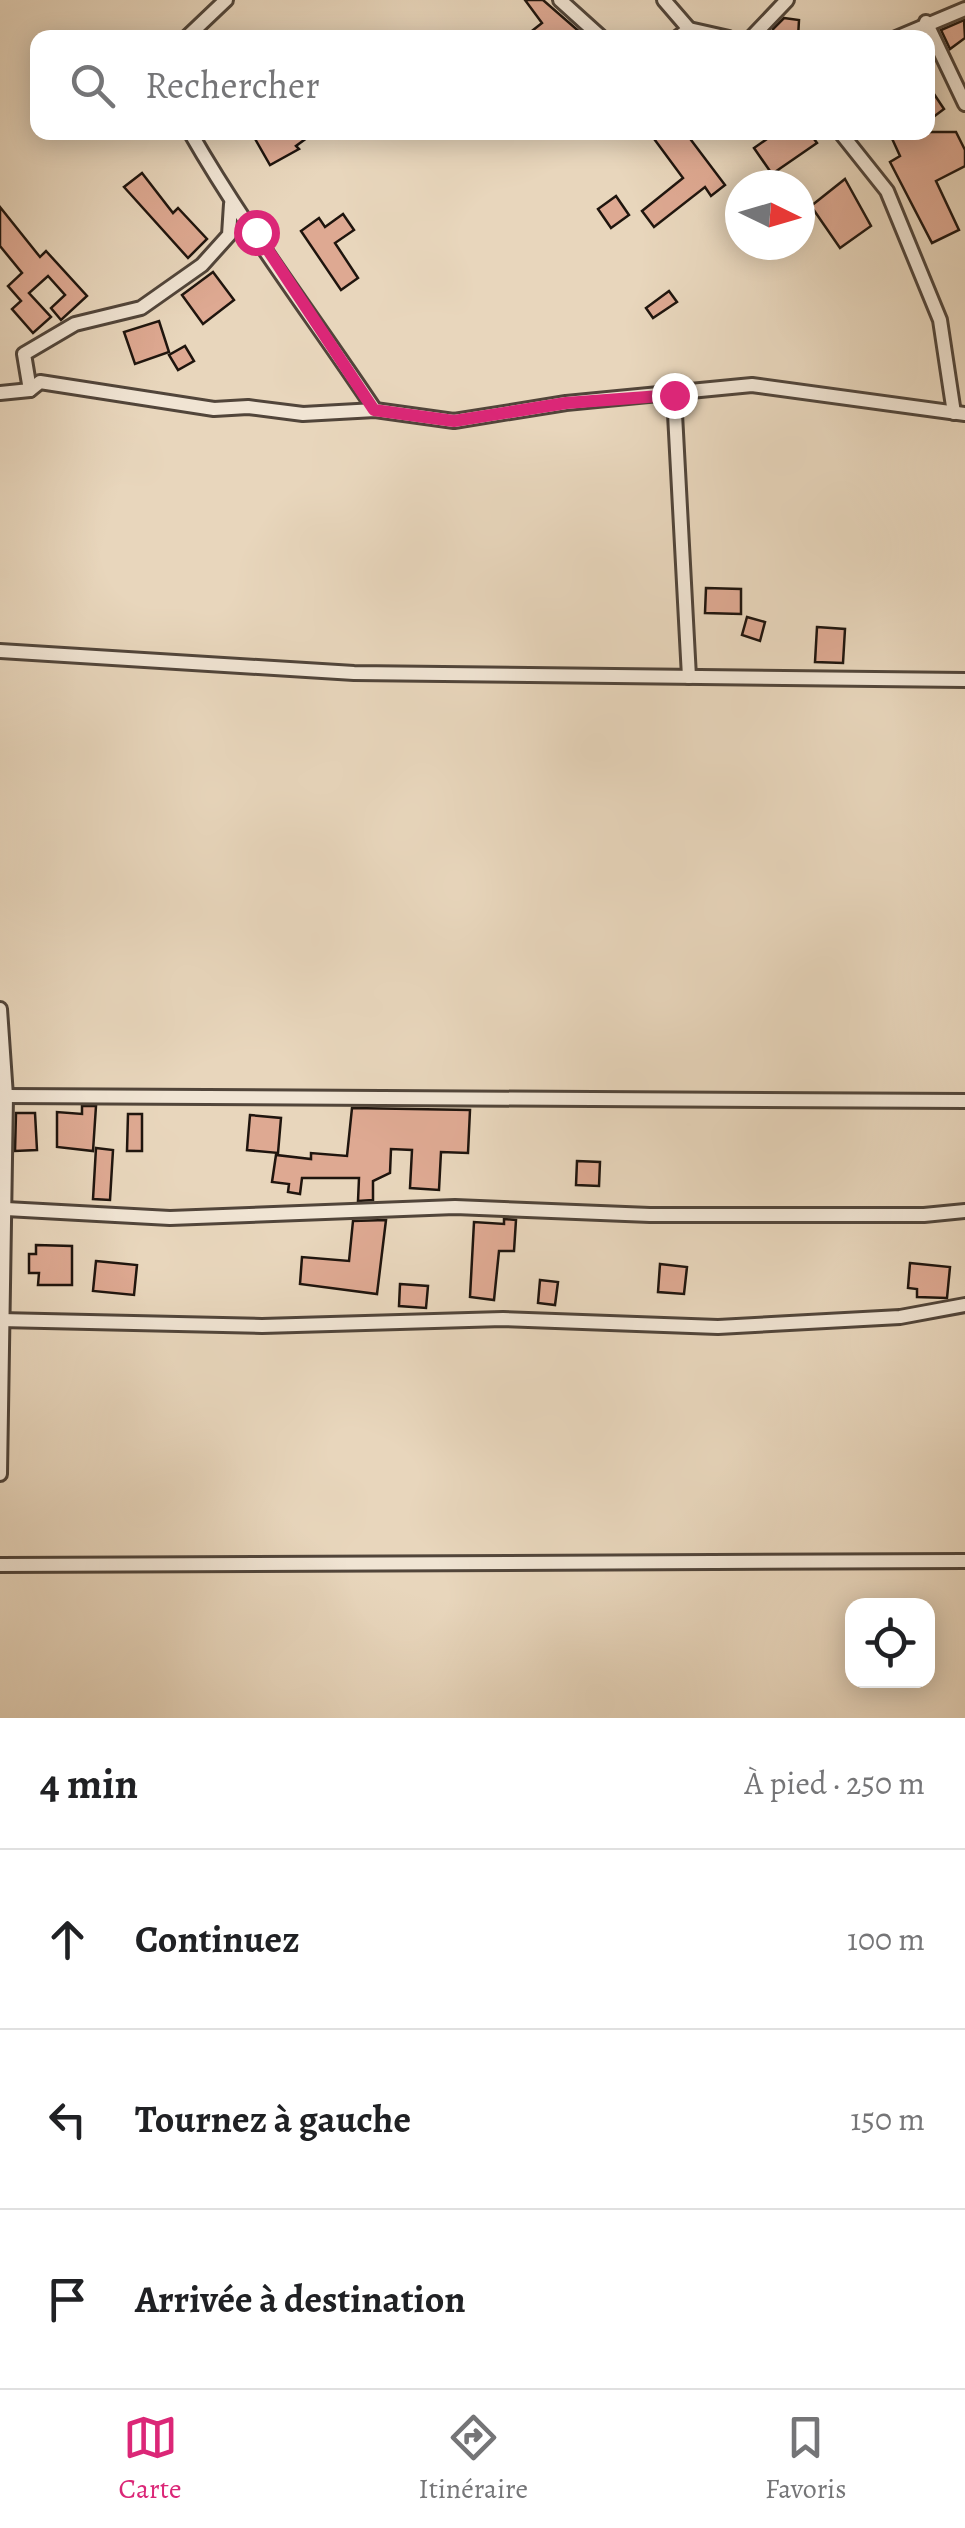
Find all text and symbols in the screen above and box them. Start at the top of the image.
search box [30,30,935,140]
icon: search [65,58,120,113]
text: Rechercher [145,59,320,111]
north arrow [725,170,815,260]
route start [234,210,280,256]
route end [652,373,698,419]
map controls [845,1598,935,1688]
button: locate [845,1598,935,1688]
text: 4 min [40,1755,138,1812]
text: À pied · 250 m [745,1761,925,1805]
icon: ahead [40,1912,95,1967]
text: Continuez [135,1913,300,1965]
text: 100 m [847,1917,925,1961]
icon: left [40,2092,95,2147]
text: Tournez à gauche [135,2093,411,2145]
text: 150 m [850,2097,925,2141]
icon: arrive [40,2272,95,2327]
text: Arrivée à destination [135,2273,466,2325]
tab: Carte [118,2410,182,2508]
tab: Itinéraire [419,2410,528,2508]
tab: Favoris [765,2410,847,2508]

